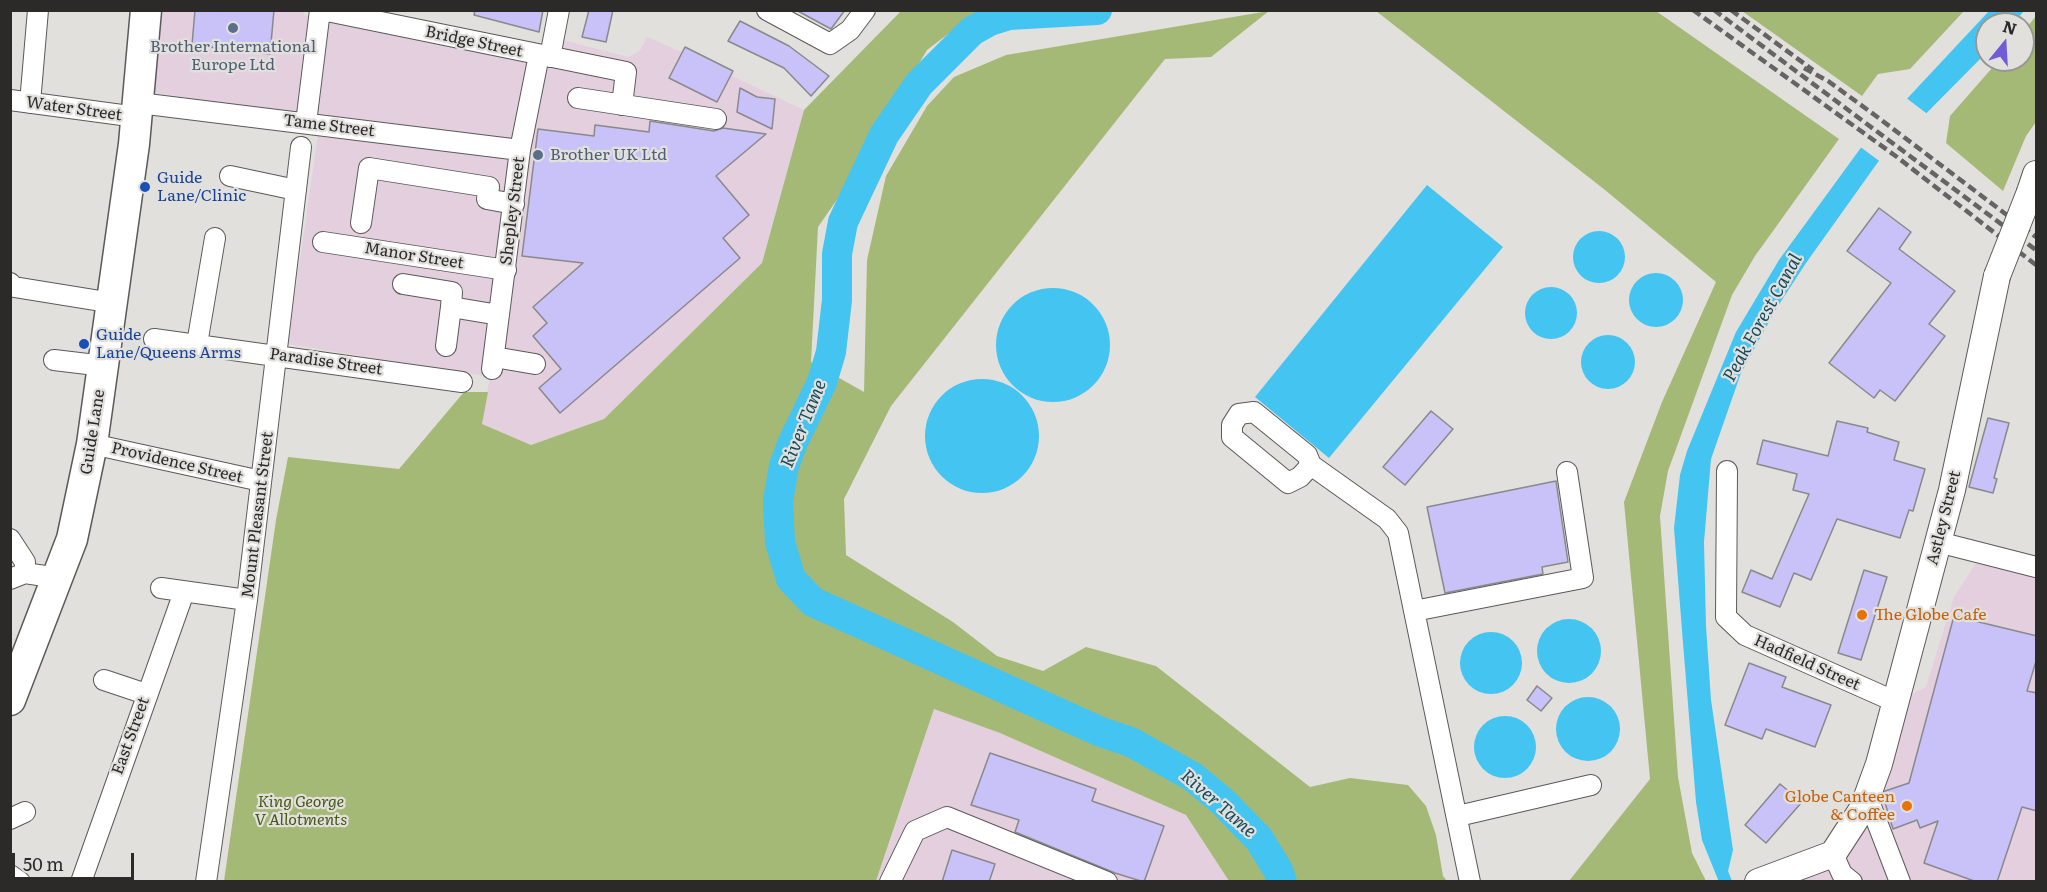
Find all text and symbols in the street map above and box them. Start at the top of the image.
north arrow [1975,12,2035,72]
text: N [2000,13,2020,40]
marker: Brother International Europe Ltd [226,21,240,35]
street label: Bridge Street [424,22,524,62]
place label: Brother International Europe Ltd [150,37,316,75]
street label: Water Street [25,93,123,125]
street label: Tame Street [282,111,376,141]
place label: Brother UK Ltd [550,145,667,165]
marker: Brother UK Ltd [531,148,545,162]
street label: Shepley Street [497,156,529,266]
place label: Guide Lane/Clinic [157,168,246,206]
marker: Guide Lane/Clinic [138,180,152,194]
street label: Manor Street [363,239,465,273]
water label: Peak Forest Canal [1719,250,1807,386]
place label: Guide Lane/Queens Arms [96,325,241,363]
marker: Guide Lane/Queens Arms [77,337,91,351]
street label: Paradise Street [268,345,384,379]
water label: River Tame [777,377,831,471]
street label: Guide Lane [77,388,109,476]
street label: Mount Pleasant Street [238,431,278,599]
street label: Providence Street [109,439,245,487]
street label: Astley Street [1923,469,1965,567]
place label: The Globe Cafe [1874,605,1986,625]
marker: The Globe Cafe [1855,608,1869,622]
street label: Hadfield Street [1751,631,1863,695]
street label: East Street [108,695,154,777]
water label: River Tame [1176,765,1260,843]
place label: Globe Canteen & Coffee [1785,787,1895,825]
park label: King George V Allotments [255,792,347,830]
marker: Globe Canteen & Coffee [1900,799,1914,813]
scale bar [15,841,136,879]
text: 50 m [23,850,64,877]

